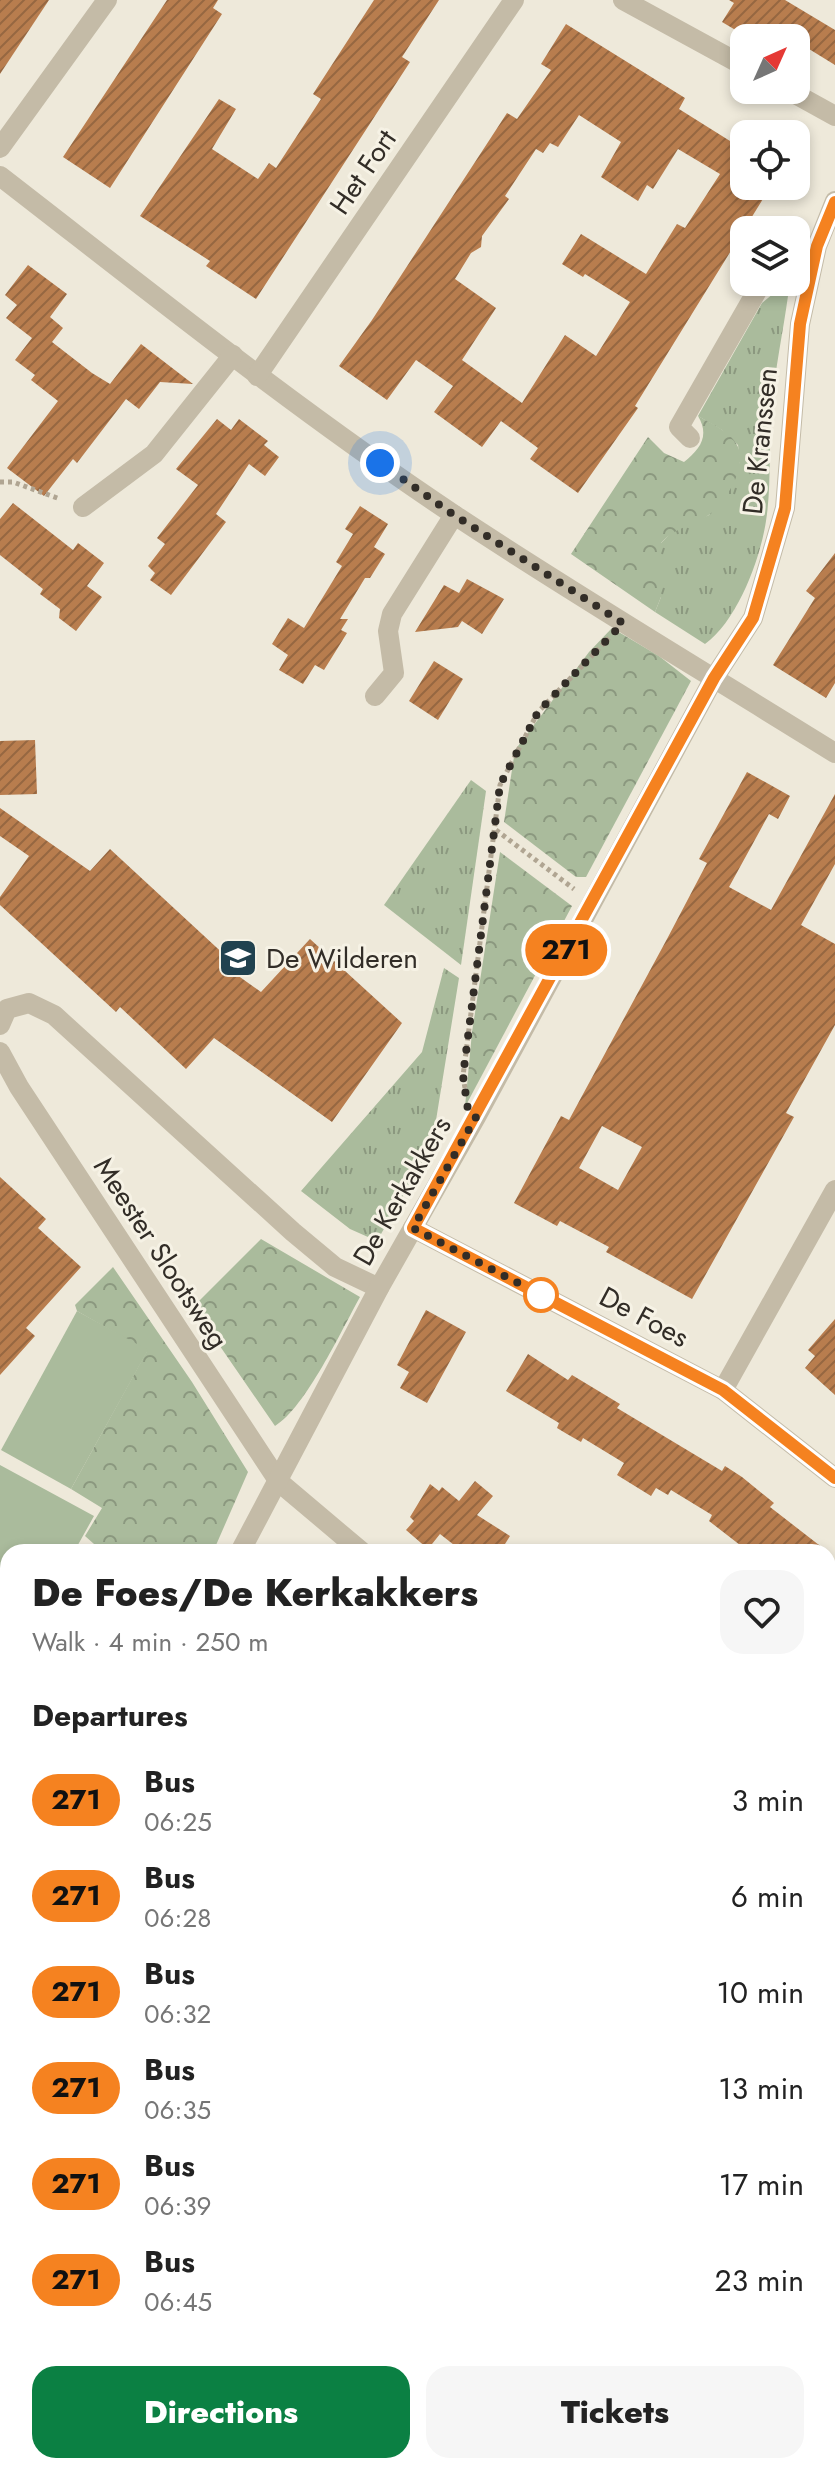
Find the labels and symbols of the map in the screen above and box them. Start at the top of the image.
north arrow [730,24,810,104]
street label: Het Fort [320,121,407,223]
street label: De Kranssen [732,366,788,516]
your location [360,443,400,483]
line badge: 271 [520,924,612,976]
school or university icon: De Wilderen [217,937,259,979]
place label: De Wilderen [266,938,418,979]
street label: De Kerkakkers [343,1109,461,1273]
street label: Meester Slootsweg [84,1149,238,1357]
street label: De Foes [592,1276,696,1358]
unlabelled marker [524,1278,558,1312]

